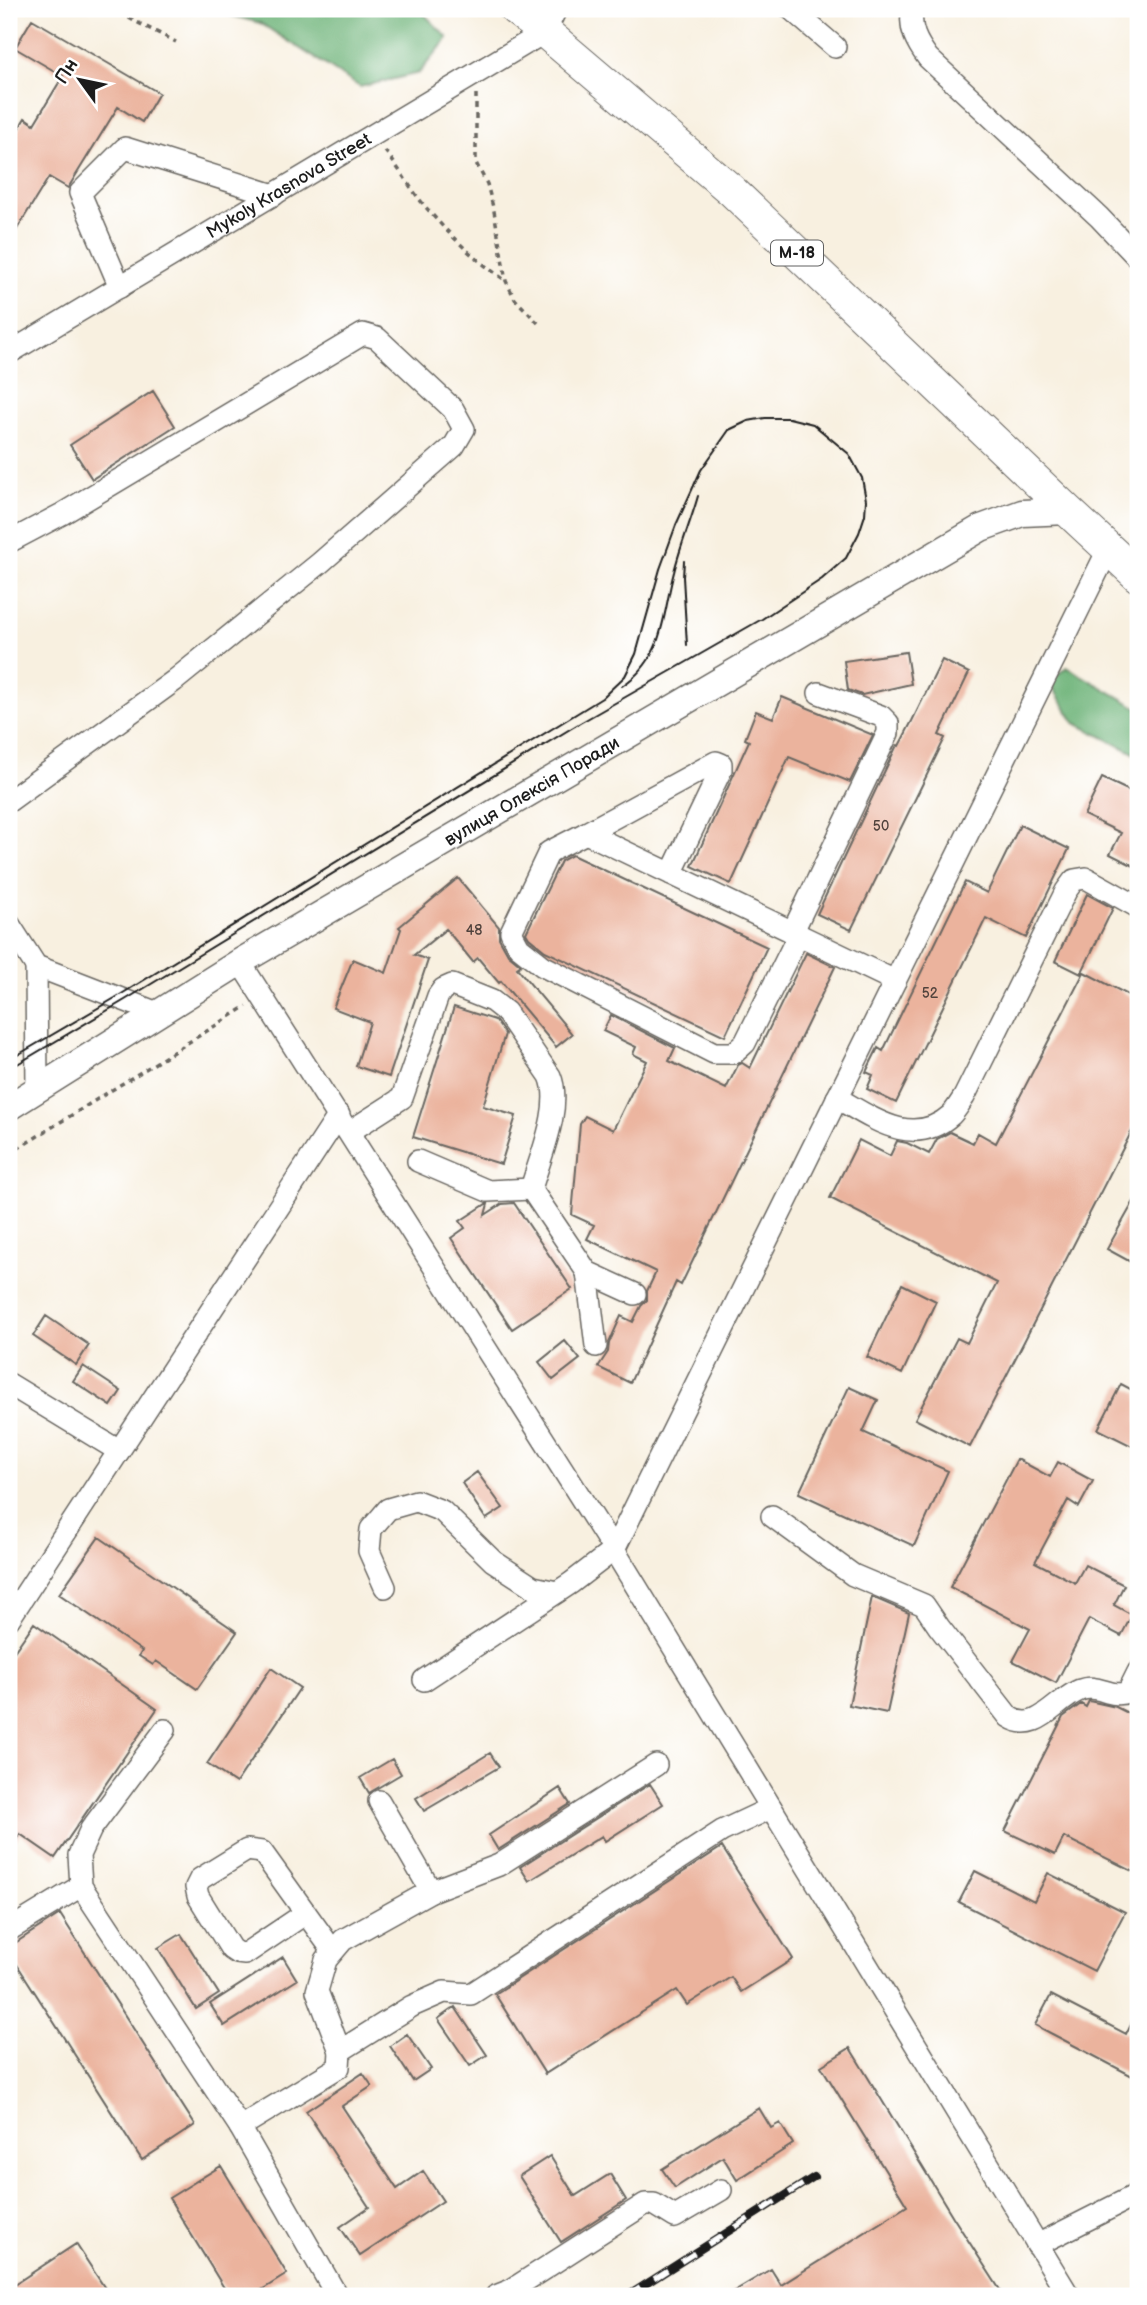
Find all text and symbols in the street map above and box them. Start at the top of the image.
north arrow [46,46,116,116]
text: Пн [50,55,84,88]
street label: Mykoly Krasnova Street [203,128,375,243]
road number: М-18 [771,241,823,266]
street label: вулиця Олексія Поради [441,732,623,850]
house number: 50 [873,818,889,835]
house number: 48 [466,922,482,939]
house number: 52 [922,985,939,1002]

